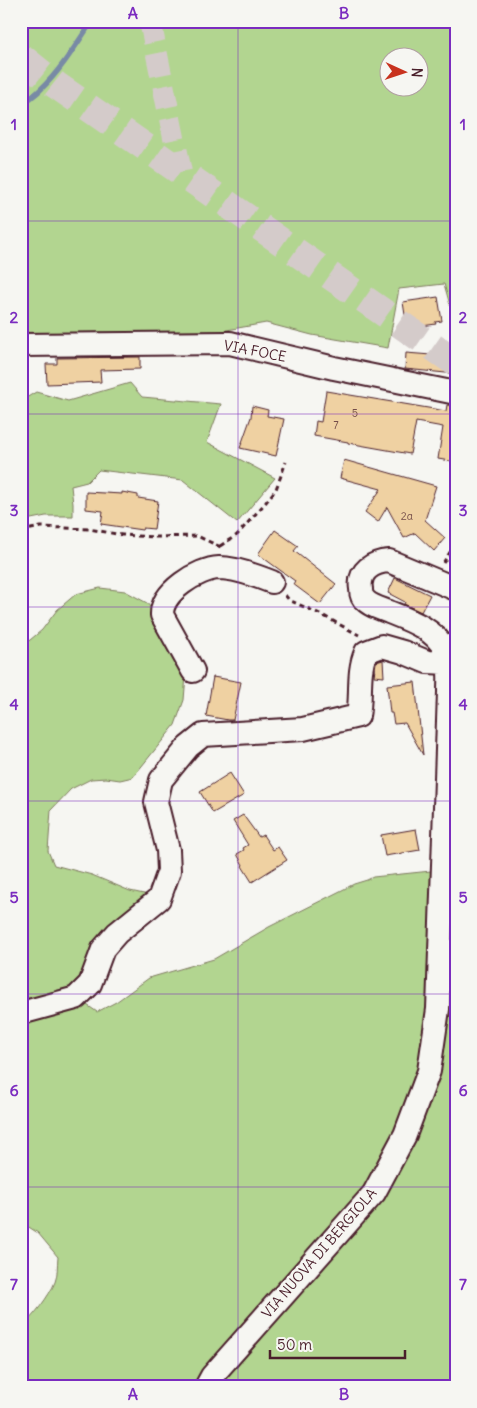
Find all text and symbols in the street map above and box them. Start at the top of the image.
text: A [128,3,138,23]
text: B [339,3,350,23]
north arrow [380,48,430,98]
text: N [408,67,426,78]
text: 1 [11,114,17,134]
text: 1 [460,114,466,134]
text: 2 [10,307,19,327]
text: 2 [459,307,468,327]
street label: VIA FOCE [222,336,288,366]
house number: 5 [352,406,358,420]
house number: 7 [333,418,339,432]
text: 3 [9,500,19,520]
text: 3 [458,500,468,520]
house number: 2a [401,509,413,523]
text: 4 [9,694,19,714]
text: 4 [458,694,468,714]
text: 5 [9,887,19,907]
text: 5 [458,887,468,907]
text: 6 [9,1080,19,1100]
text: 6 [458,1080,468,1100]
street label: VIA NUOVA DI BERGIOLA [258,1184,380,1322]
text: 7 [10,1274,18,1294]
text: 7 [459,1274,467,1294]
scale bar [270,1328,404,1360]
text: 50 m [277,1335,312,1354]
text: A [128,1384,138,1404]
text: B [339,1384,350,1404]

